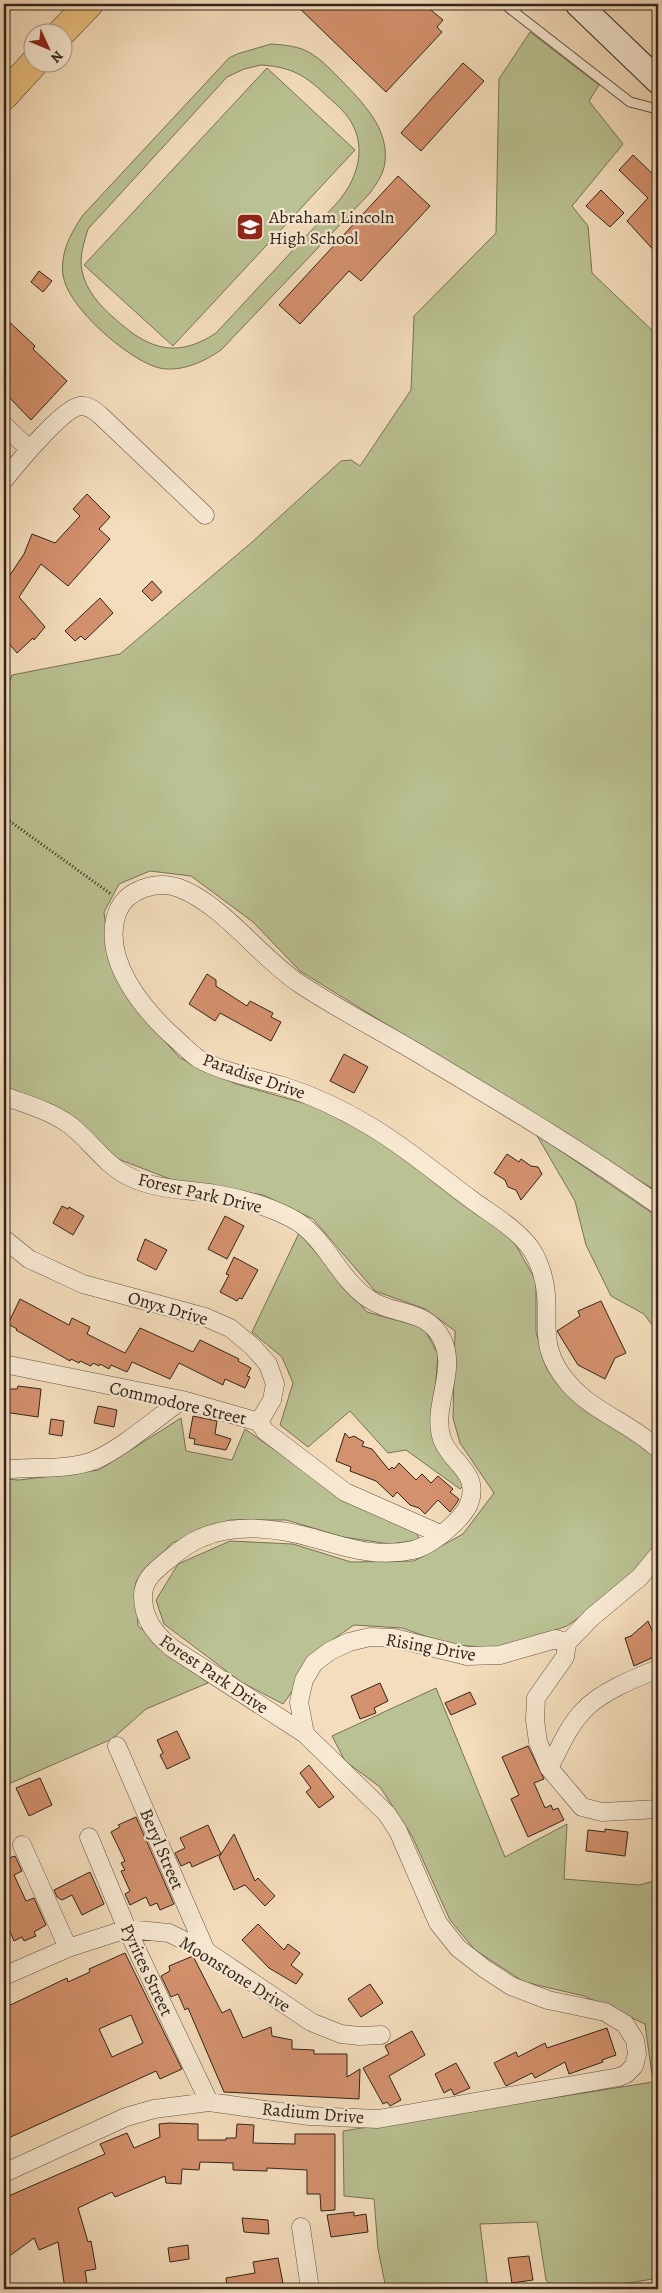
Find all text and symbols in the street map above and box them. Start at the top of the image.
north arrow [22,22,72,72]
text: N [47,46,67,67]
place label: Abraham Lincoln High School [268,205,395,250]
school or university icon: Abraham Lincoln High School [235,212,265,242]
street label: Paradise Drive [199,1047,309,1105]
street label: Forest Park Drive [136,1167,264,1219]
street label: Onyx Drive [125,1285,211,1331]
street label: Commodore Street [107,1376,249,1430]
street label: Rising Drive [384,1627,478,1667]
street label: Forest Park Drive [155,1629,273,1719]
street label: Beryl Street [134,1805,190,1893]
street label: Pyrites Street [115,1920,179,2020]
street label: Moonstone Drive [175,1930,295,2018]
street label: Radium Drive [261,2097,365,2129]

